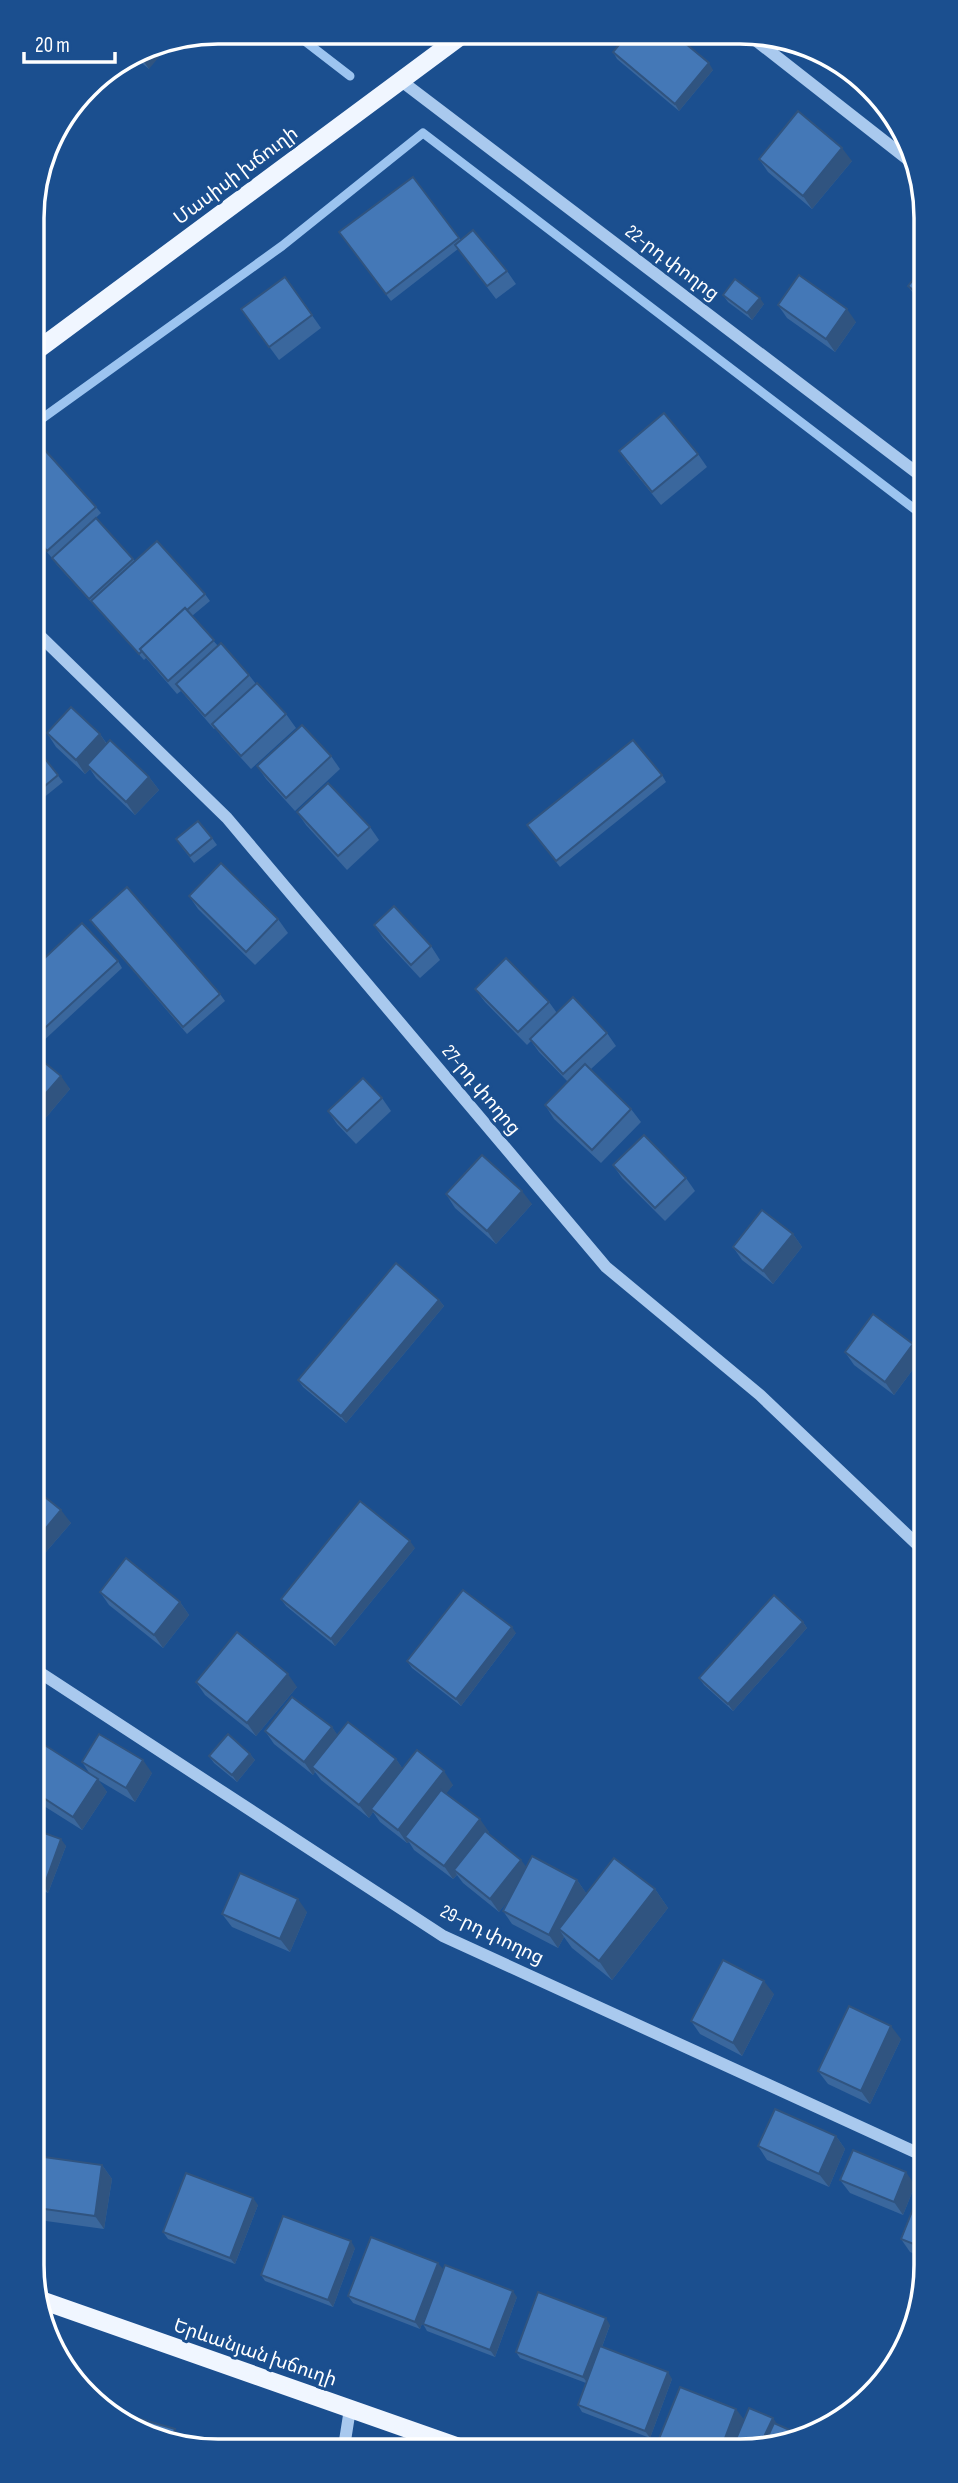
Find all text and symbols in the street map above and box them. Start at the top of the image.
scale bar [24,21,116,65]
text: 20 m [35,33,70,58]
street label: Մասիսի խճուղի [169,122,303,230]
street label: 22-րդ փողոց [620,220,724,306]
street label: 27-րդ փողոց [437,1040,525,1140]
street label: 29-րդ փողոց [436,1900,548,1970]
street label: Երևանյան խճուղի [170,2314,340,2392]

